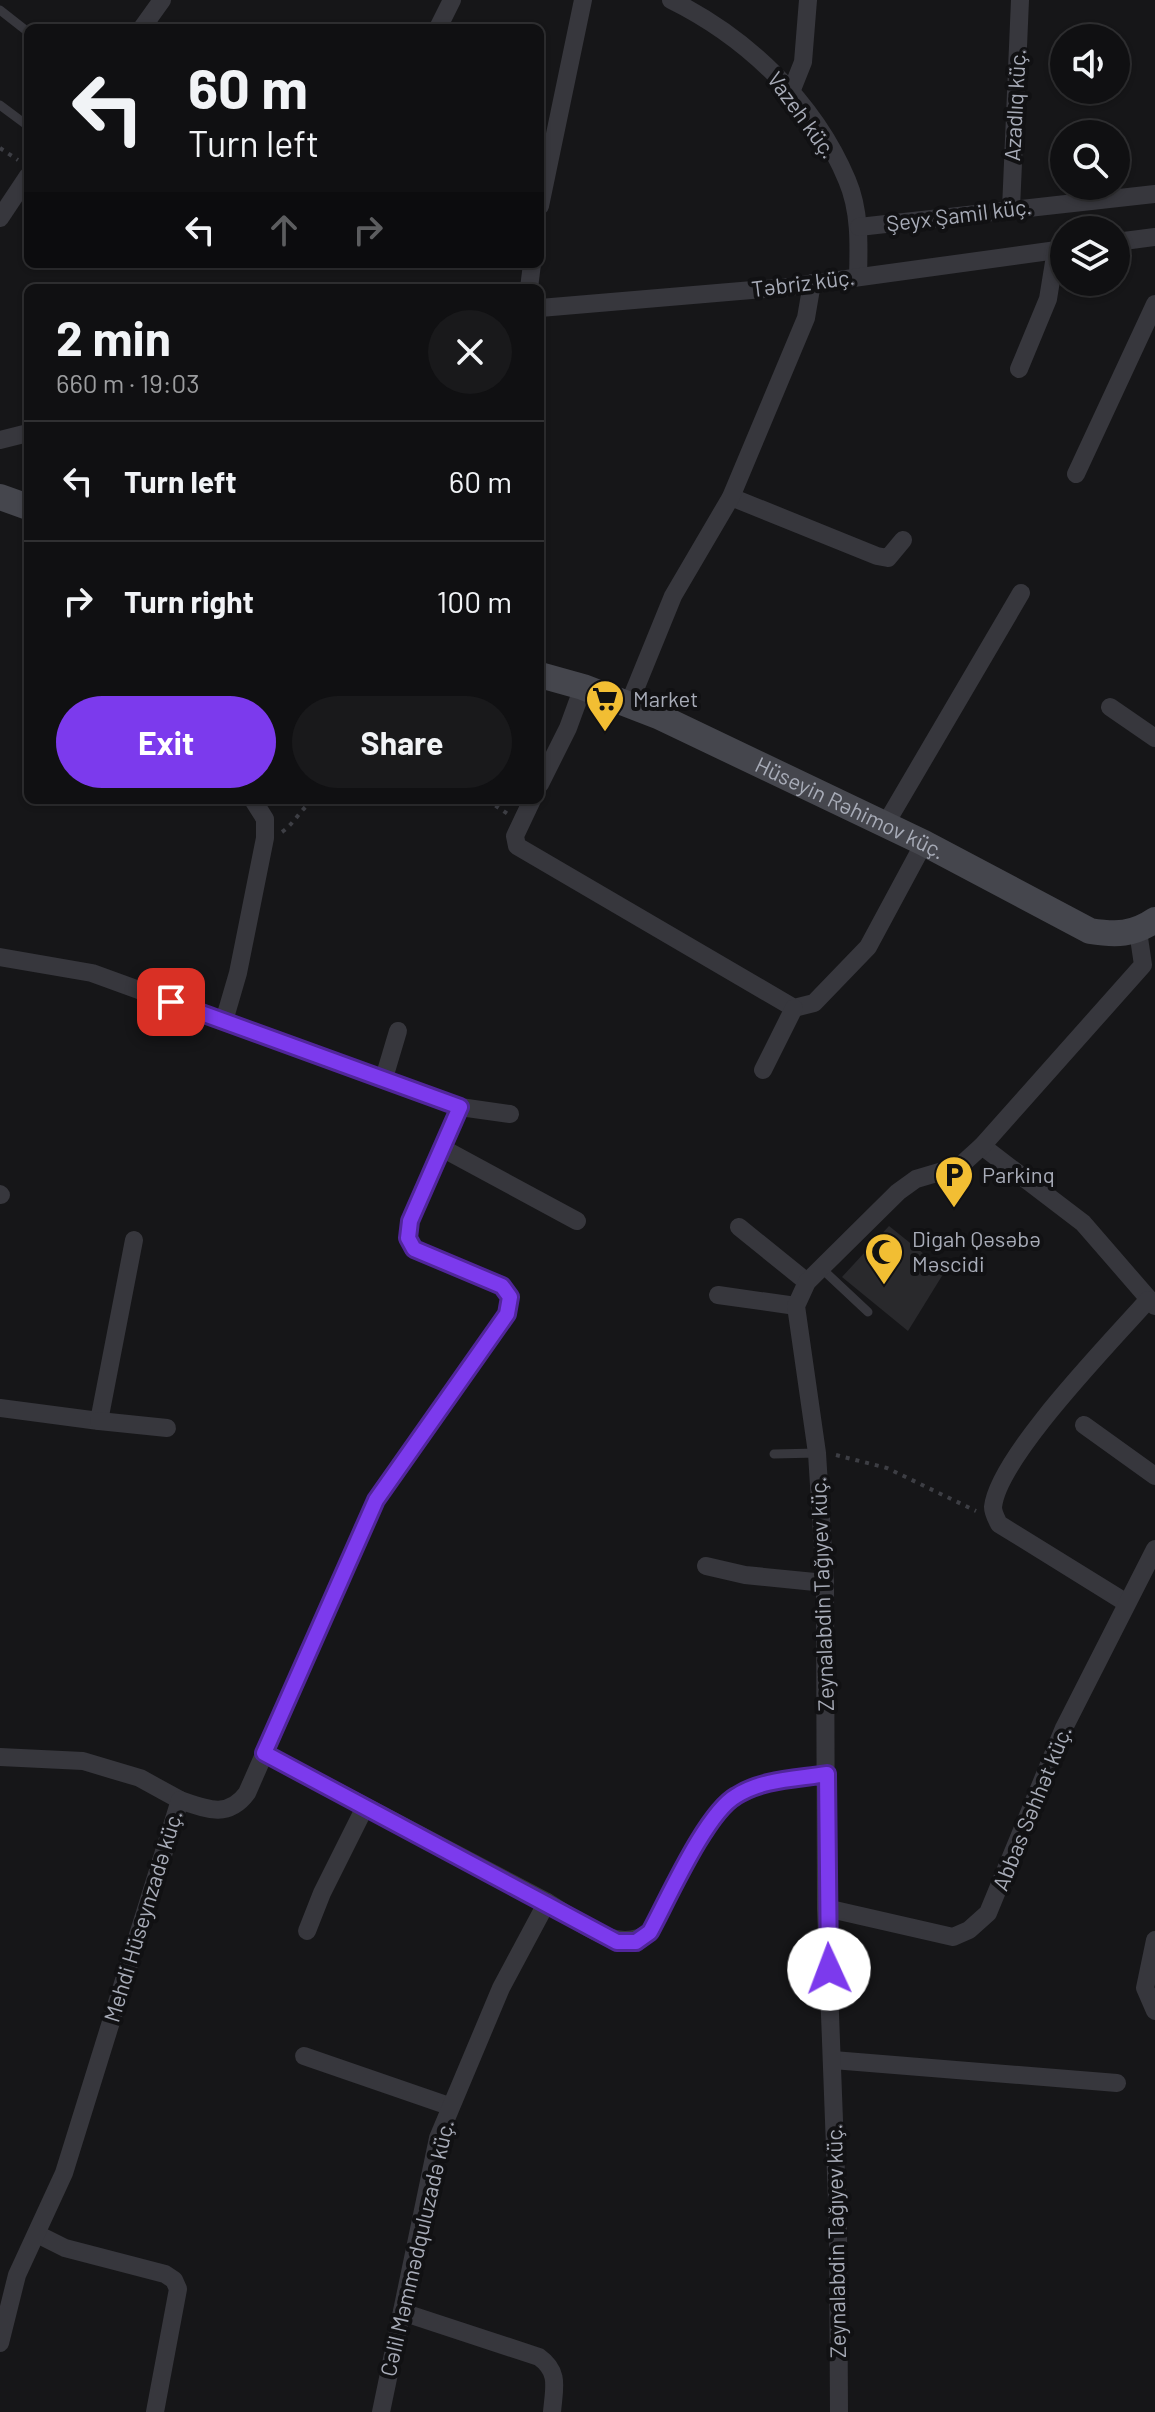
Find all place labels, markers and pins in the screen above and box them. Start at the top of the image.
supermarket icon: Market [584,678,626,733]
place label: Market [633,685,698,711]
pin [137,968,205,1036]
parking icon: Parkinq [933,1154,975,1209]
place label: Parkinq [982,1161,1055,1187]
place label: Digah Qəsəbə Məscidi [912,1225,1041,1276]
mosque icon: Digah Qəsəbə Məscidi [863,1231,905,1286]

